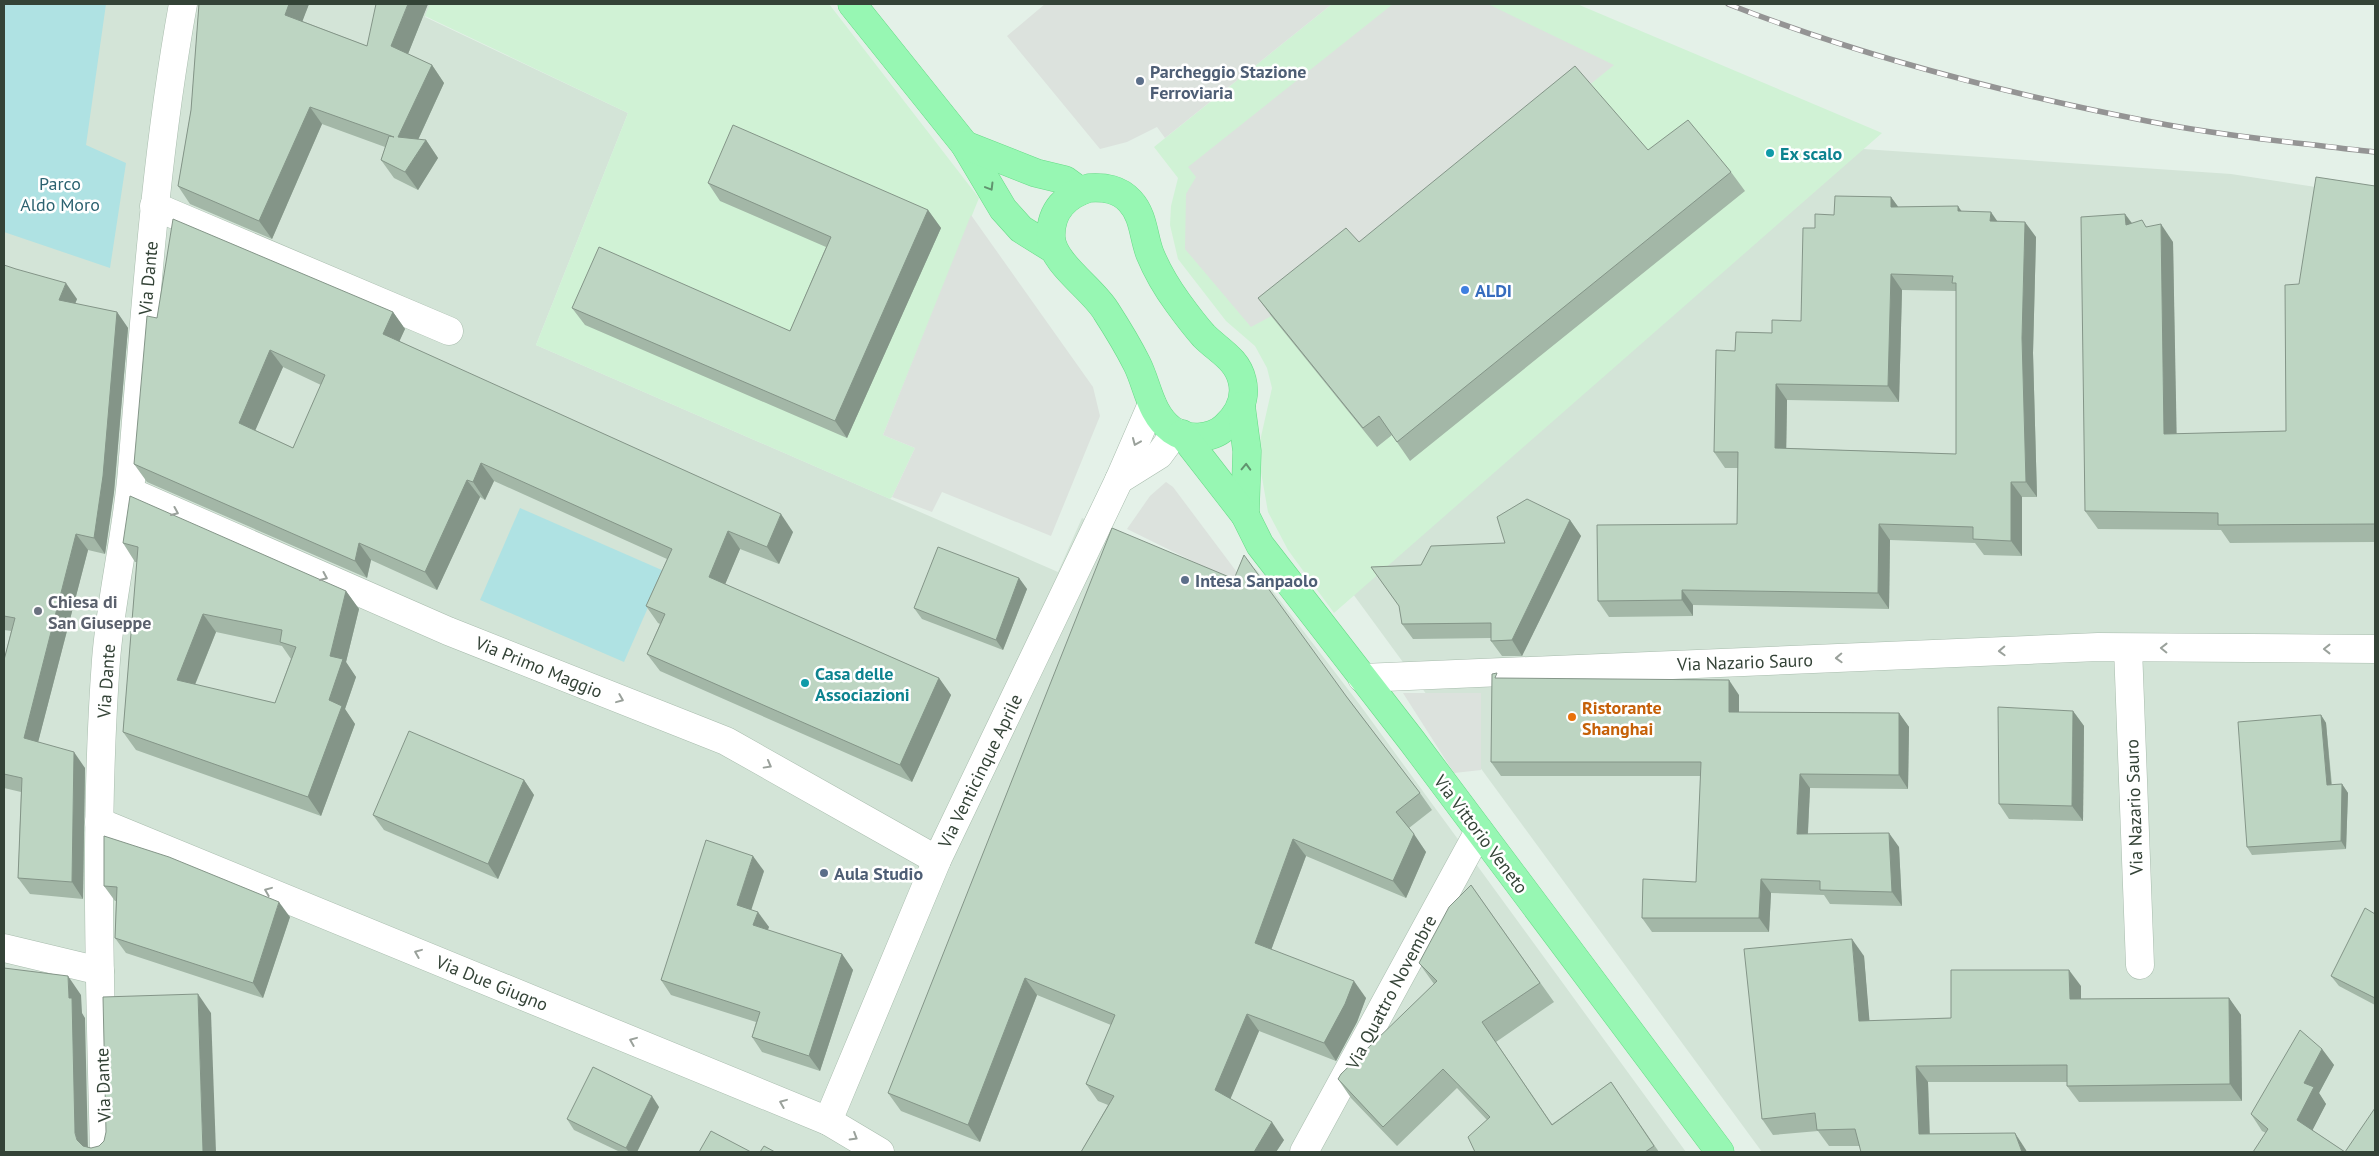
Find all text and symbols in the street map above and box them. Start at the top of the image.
place label: Parcheggio Stazione Ferroviaria [1150,60,1307,104]
marker: Parcheggio Stazione Ferroviaria [1134,75,1146,87]
place label: Ex scalo [1780,142,1842,165]
marker: Ex scalo [1764,147,1776,159]
park label: Parco Aldo Moro [20,172,100,216]
one-way arrow [984,182,994,191]
street label: Via Dante [133,240,163,317]
place label: ALDI [1475,279,1512,302]
marker: ALDI [1459,284,1471,296]
one-way arrow [1131,437,1142,446]
one-way arrow [1241,462,1252,470]
one-way arrow [170,505,179,516]
place label: Intesa Sanpaolo [1195,569,1318,592]
one-way arrow [319,570,328,581]
marker: Intesa Sanpaolo [1179,574,1191,586]
place label: Chiesa di San Giuseppe [48,590,151,634]
marker: Chiesa di San Giuseppe [32,605,44,617]
street label: Via Primo Maggio [471,631,606,703]
street label: Via Dante [92,643,120,720]
one-way arrow [2160,643,2168,653]
one-way arrow [2322,644,2330,654]
one-way arrow [1997,646,2005,657]
street label: Via Nazario Sauro [1676,648,1813,676]
one-way arrow [1835,653,1843,664]
place label: Casa delle Associazioni [815,662,910,706]
marker: Casa delle Associazioni [799,677,811,689]
street label: Via Venticinque Aprile [932,690,1027,853]
one-way arrow [615,693,624,703]
place label: Ristorante Shanghai [1582,696,1662,740]
marker: Ristorante Shanghai [1566,711,1578,723]
street label: Via Nazario Sauro [2120,739,2148,876]
one-way arrow [763,759,772,769]
street label: Via Vittorio Veneto [1428,769,1533,898]
place label: Aula Studio [834,862,923,885]
marker: Aula Studio [818,867,830,879]
one-way arrow [264,887,272,897]
street label: Via Quattro Novembre [1340,911,1441,1074]
one-way arrow [414,949,423,959]
street label: Via Due Giugno [432,950,551,1016]
one-way arrow [629,1037,638,1047]
street label: Via Dante [90,1047,116,1124]
one-way arrow [779,1098,788,1109]
one-way arrow [849,1130,858,1140]

